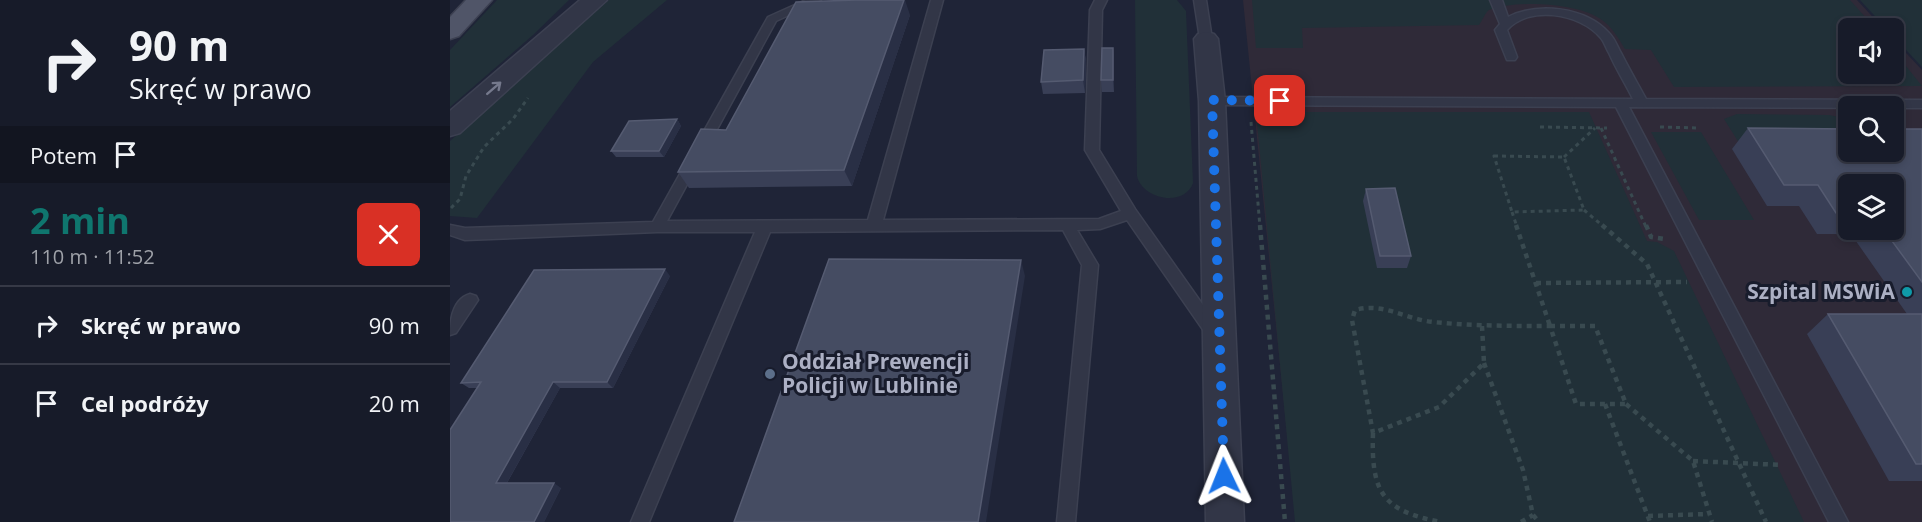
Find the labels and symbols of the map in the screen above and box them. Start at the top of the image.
pin [1254,75,1305,126]
one-way arrow [486,81,501,95]
place label: Szpital MSWiA [1747,277,1895,305]
marker: Szpital MSWiA [1900,285,1914,299]
place label: Oddział Prewencji Policji w Lublinie [782,347,969,399]
marker: Oddział Prewencji Policji w Lublinie [763,367,777,381]
position arrow [1192,444,1256,508]

